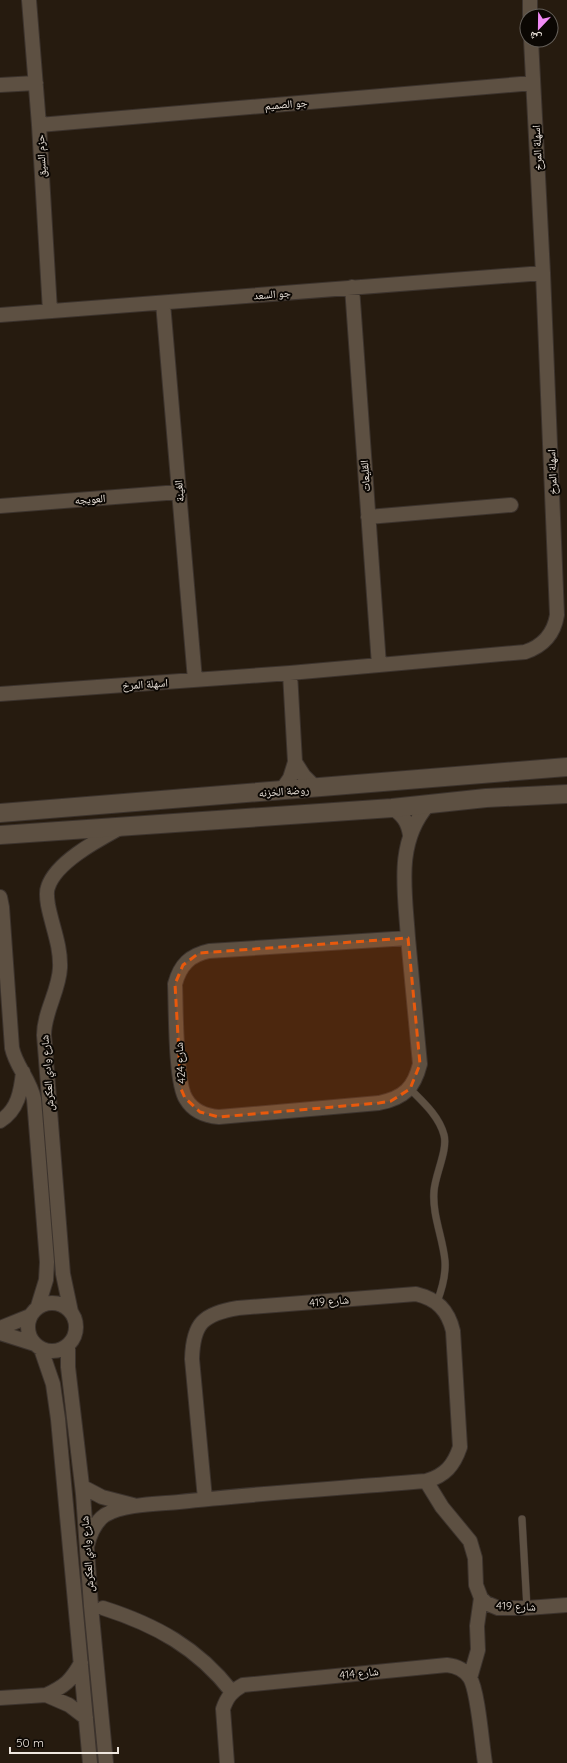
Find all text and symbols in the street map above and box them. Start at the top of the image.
north arrow [519,8,559,48]
text: ش [527,28,544,46]
street label: جو الصميم [264,95,308,114]
street label: اسهلة المرخ [529,125,545,171]
street label: حزم السيق [33,134,49,178]
street label: جو السعد [253,285,291,303]
street label: اسهلة المرخ [544,449,560,495]
street label: القليعات [357,460,373,492]
street label: الغينة [171,480,187,502]
street label: العويجه [74,491,106,507]
street label: اسهلة المرخ [122,675,168,693]
street label: روضة الخزنه [258,782,310,800]
street label: شارع وادي العكرش [37,1034,58,1111]
street label: شارع 424 [172,1042,188,1084]
street label: شارع 419 [309,1292,349,1310]
street label: شارع وادي العكرش [77,1515,98,1592]
street label: شارع 419 [496,1598,536,1614]
street label: شارع 414 [339,1664,379,1682]
scale bar [10,1729,118,1755]
text: 50 m [16,1735,44,1750]

